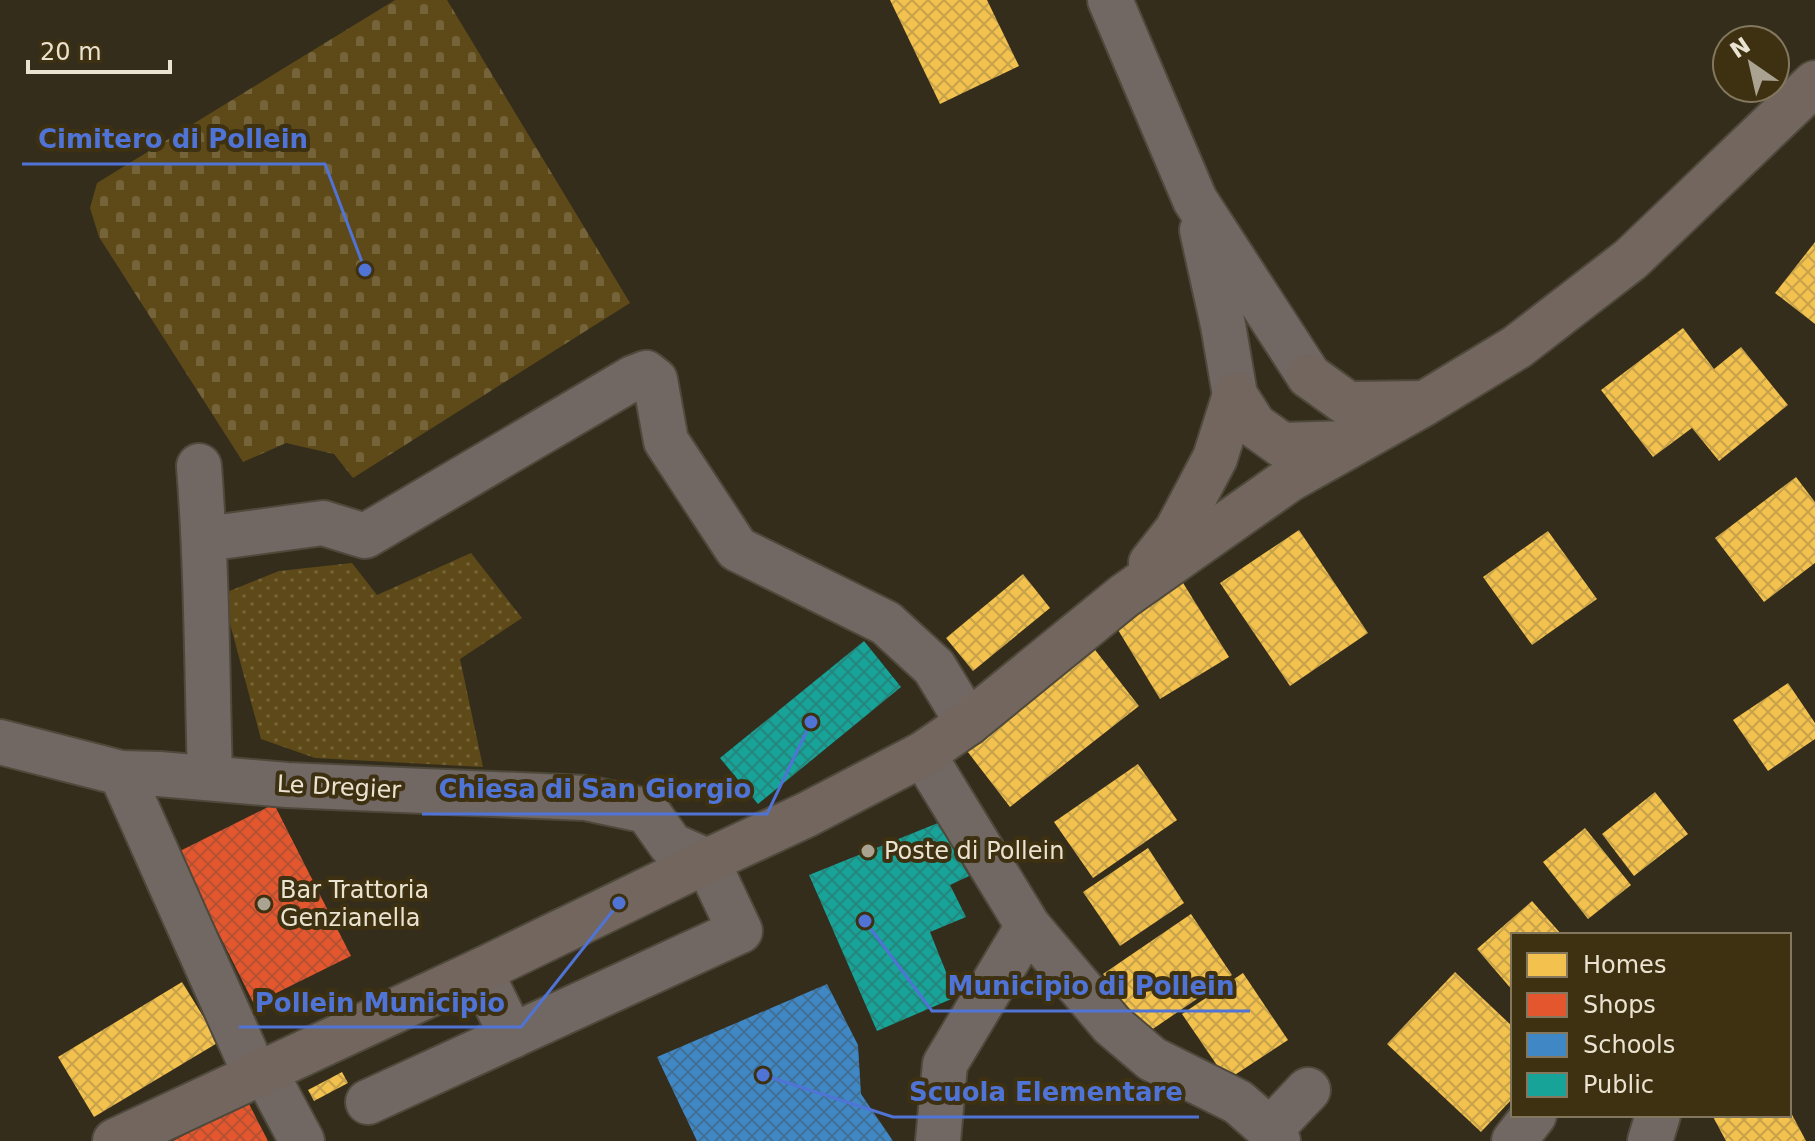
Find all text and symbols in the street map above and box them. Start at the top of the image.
scale bar [28,24,170,74]
north arrow [1711,24,1791,104]
text: N [1725,32,1755,63]
text: 20 m [40,38,102,66]
callout: Cimitero di Pollein [22,114,325,164]
text: Cimitero di Pollein [38,124,308,154]
callout: Chiesa di San Giorgio [422,764,767,814]
street label: Le Dregier [276,770,402,804]
text: Chiesa di San Giorgio [439,774,751,804]
place label: Poste di Pollein [884,837,1064,865]
marker: Poste di Pollein [859,842,877,860]
place label: Bar Trattoria Genzianella [280,876,429,932]
marker: Bar Trattoria Genzianella [255,895,273,913]
legend [1511,933,1791,1117]
text: Homes [1583,951,1666,979]
callout: Municipio di Pollein [932,961,1250,1011]
text: Municipio di Pollein [948,971,1234,1001]
callout: Pollein Municipio [239,977,521,1027]
text: Pollein Municipio [255,988,505,1018]
text: Shops [1583,991,1656,1019]
text: Schools [1583,1031,1675,1059]
callout: Scuola Elementare [893,1067,1199,1117]
text: Public [1583,1071,1654,1099]
text: Scuola Elementare [909,1077,1183,1107]

